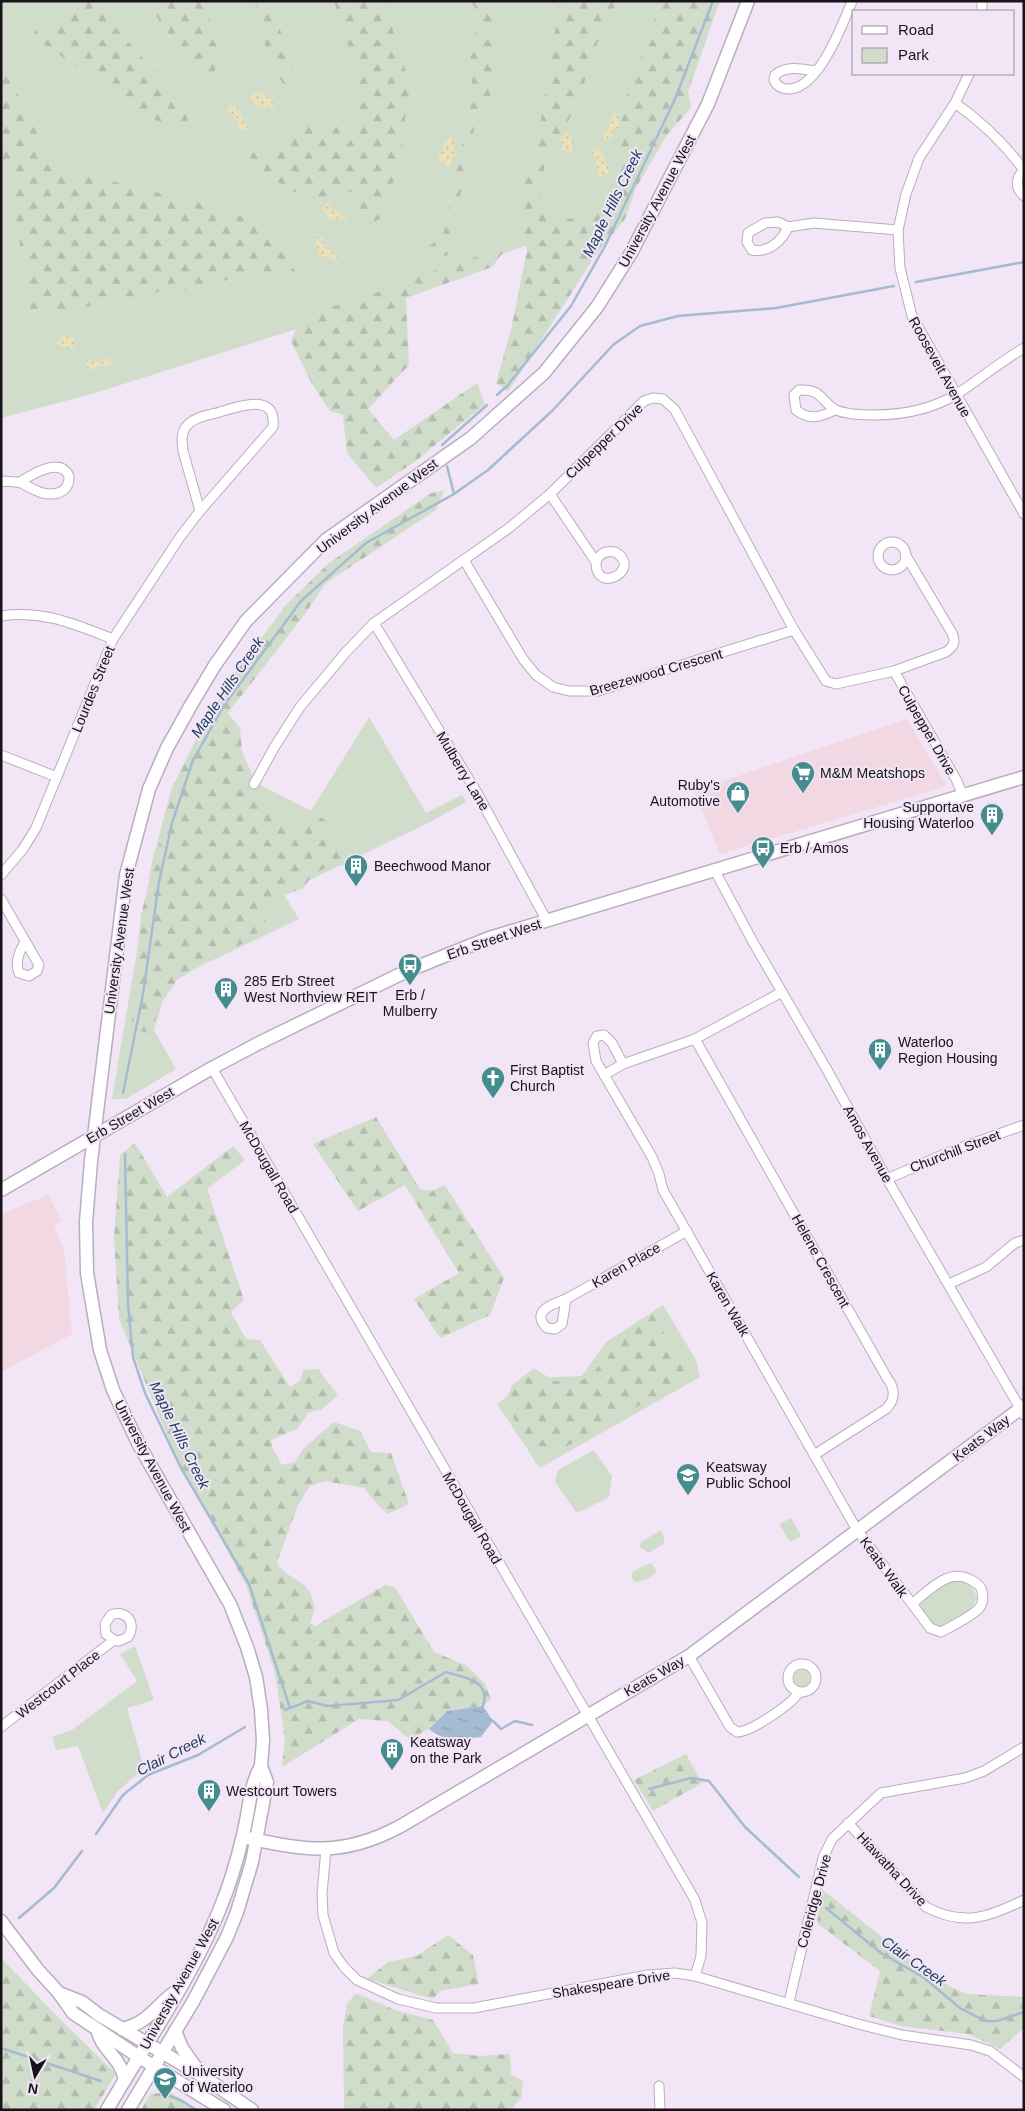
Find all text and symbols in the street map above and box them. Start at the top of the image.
legend [852,10,1015,75]
text: Road [898,21,934,38]
text: Park [898,46,929,63]
street label: University Avenue West [615,132,699,270]
water label: Maple Hills Creek [579,145,646,260]
street label: Roosevelt Avenue [906,314,974,420]
street label: Culpepper Drive [562,400,646,482]
street label: University Avenue West [313,455,441,557]
water label: Maple Hills Creek [187,632,268,740]
street label: Lourdes Street [68,643,118,735]
street label: Breezewood Crescent [588,645,725,699]
street label: Culpepper Drive [895,682,959,778]
street label: Mulberry Lane [433,729,493,814]
supermarket icon: M&M Meatshops [790,760,816,794]
place label: M&M Meatshops [820,765,925,781]
place label: Ruby's Automotive [650,777,720,809]
shop icon: Ruby's Automotive [725,780,751,814]
place label: Supportave Housing Waterloo [863,799,974,831]
building icon: Supportave Housing Waterloo [979,802,1005,836]
bus stop icon: Erb / Amos [750,835,776,869]
place label: Erb / Amos [780,840,848,856]
building icon: Beechwood Manor [343,853,369,887]
place label: Beechwood Manor [374,858,491,874]
street label: University Avenue West [101,867,137,1015]
street label: Erb Street West [445,915,543,963]
bus stop icon: Erb / Mulberry [397,952,423,986]
place label: 285 Erb Street West Northview REIT [244,973,378,1005]
building icon: 285 Erb Street West Northview REIT [213,976,239,1010]
place label: Erb / Mulberry [383,987,437,1019]
place label: Waterloo Region Housing [898,1034,998,1066]
building icon: Waterloo Region Housing [867,1037,893,1071]
place label: First Baptist Church [510,1062,584,1094]
church icon: First Baptist Church [480,1065,506,1099]
street label: Erb Street West [83,1083,177,1147]
street label: Amos Avenue [840,1102,896,1186]
street label: McDougall Road [236,1118,302,1216]
street label: Churchill Street [907,1126,1003,1176]
street label: Helene Crescent [789,1212,853,1311]
street label: Karen Place [589,1239,663,1291]
street label: Karen Walk [703,1269,753,1340]
water label: Maple Hills Creek [147,1378,214,1493]
street label: University Avenue West [111,1397,195,1535]
street label: Keats Way [949,1411,1013,1465]
place label: Keatsway Public School [706,1459,791,1491]
school or university icon: Keatsway Public School [675,1462,701,1496]
street label: McDougall Road [439,1469,505,1567]
street label: Keats Walk [857,1534,912,1601]
street label: Westcourt Place [13,1646,103,1722]
street label: Keats Way [621,1652,687,1700]
water label: Clair Creek [134,1729,210,1779]
place label: Keatsway on the Park [410,1734,483,1766]
building icon: Keatsway on the Park [379,1737,405,1771]
building icon: Westcourt Towers [196,1778,222,1812]
place label: Westcourt Towers [226,1783,337,1799]
street label: Hiawatha Drive [854,1829,930,1909]
street label: Coleridge Drive [794,1852,834,1950]
street label: University Avenue West [136,1916,222,2052]
water label: Clair Creek [878,1933,951,1990]
street label: Shakespeare Drive [551,1967,671,2001]
north arrow [10,2051,60,2101]
place label: University of Waterloo [182,2063,253,2095]
school or university icon: University of Waterloo [152,2066,178,2100]
text: N [27,2080,39,2098]

